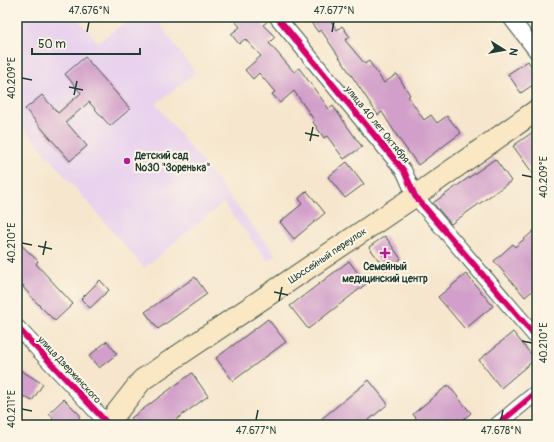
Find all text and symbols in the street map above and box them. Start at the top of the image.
text: 47.676°N [68,5,110,17]
text: 47.677°N [314,5,355,17]
scale bar [32,30,140,56]
north arrow [484,30,524,70]
text: 50 m [38,37,66,52]
text: N [506,47,520,57]
text: 40.209°E [6,57,18,99]
street label: улица 40 лет Октября [342,83,412,166]
place label: Детский сад №30 "Зоренька" [134,150,210,174]
marker: Детский сад №30 "Зоренька" [122,156,132,166]
text: 40.209°E [538,156,550,198]
text: 40.210°E [6,223,18,263]
street label: Шоссейный переулок [286,225,369,286]
marker: Семейный медицинский центр [379,247,391,259]
place label: Семейный медицинский центр [342,261,428,285]
text: 40.210°E [538,323,550,363]
street label: улица Дзержинского [34,333,104,406]
text: 40.211°E [6,390,18,428]
text: 47.677°N [236,425,277,437]
text: 47.678°N [481,425,521,437]

